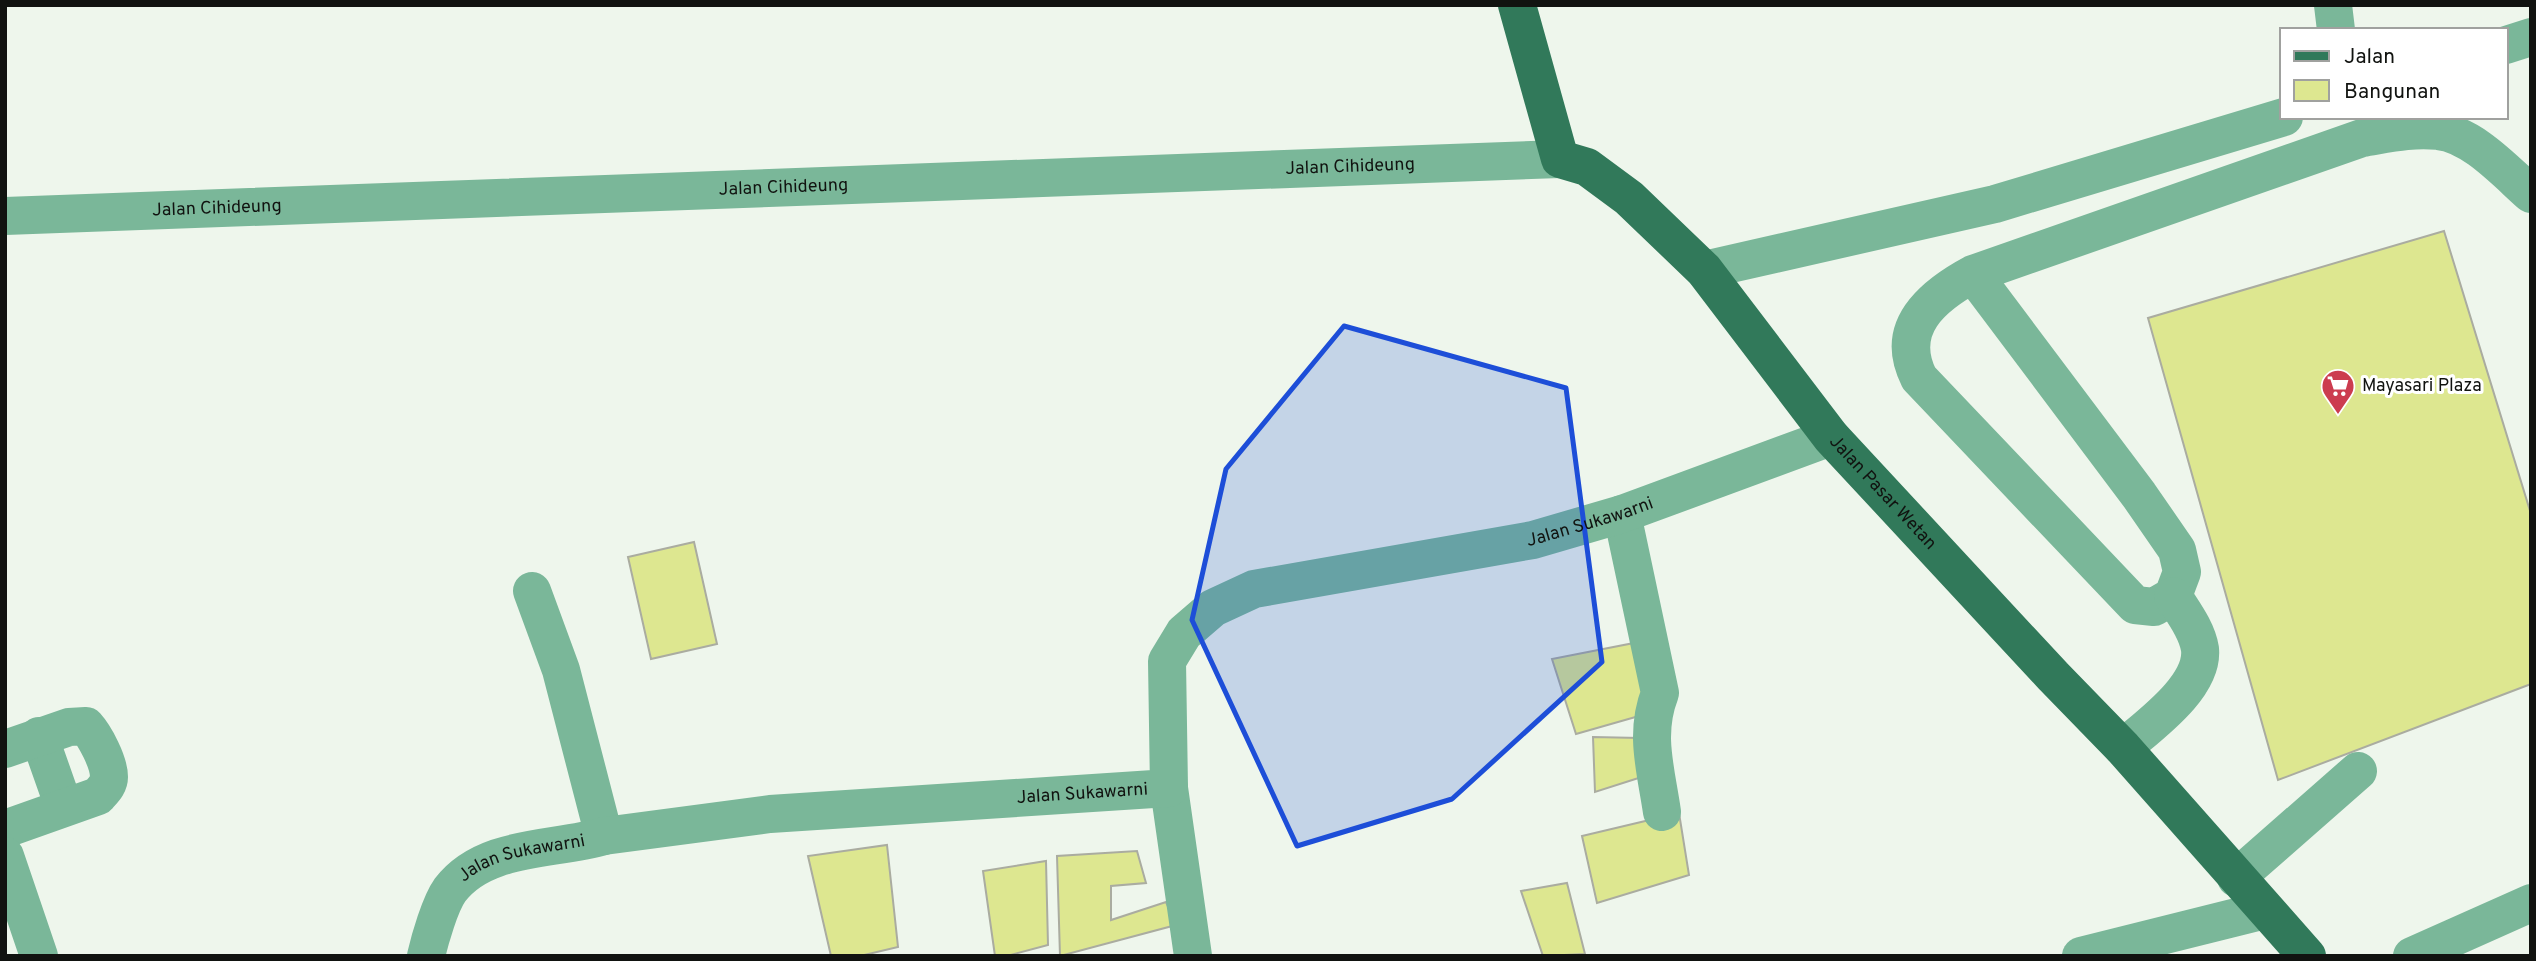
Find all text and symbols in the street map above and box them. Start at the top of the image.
legend [2280,28,2508,119]
text: Jalan [2344,44,2395,71]
text: Bangunan [2344,79,2440,106]
street label: Jalan Cihideung [1285,153,1415,181]
street label: Jalan Cihideung [718,174,849,201]
street label: Jalan Cihideung [152,194,282,222]
supermarket icon: Mayasari Plaza [2319,367,2357,416]
place label: Mayasari Plaza [2362,375,2482,398]
street label: Jalan Pasar Wetan [1824,431,1942,555]
street label: Jalan Sukawarni [1525,492,1657,552]
street label: Jalan Sukawarni [1016,778,1149,809]
street label: Jalan Sukawarni [453,829,587,887]

